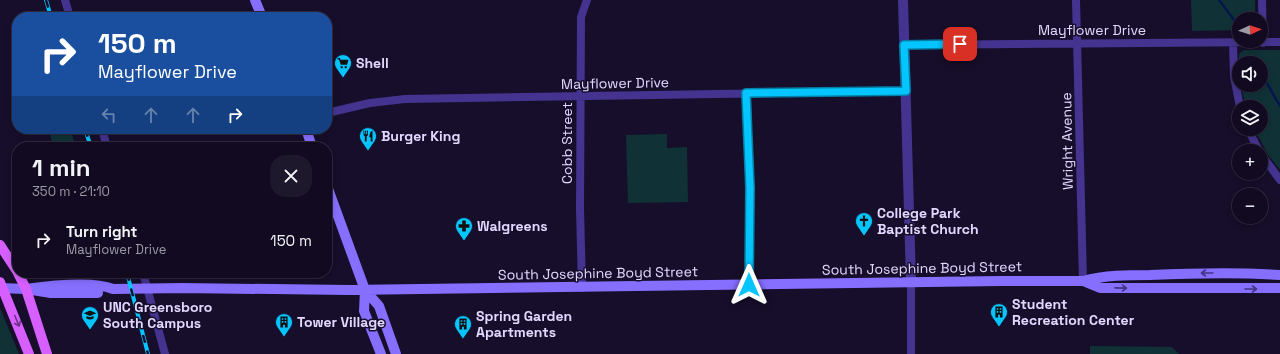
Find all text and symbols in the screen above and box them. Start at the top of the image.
north arrow [1232,12,1268,48]
map controls [1232,12,1268,224]
street label: Mayflower Drive [1038,21,1146,39]
text: 150 m [98,25,177,61]
pin [943,27,977,61]
icon: right [32,28,84,80]
icon: arrive [949,33,971,55]
supermarket icon: Shell [333,53,353,78]
place label: Shell [356,54,389,72]
button: sound [1232,56,1268,92]
text: Mayflower Drive [98,60,237,83]
street label: Mayflower Drive [561,73,669,93]
street label: Wright Avenue [1057,92,1077,190]
button: layers [1232,100,1268,136]
street label: Cobb Street [558,102,576,184]
icon: left [98,104,120,126]
icon: ahead [140,104,162,126]
icon: ahead [182,104,204,126]
icon: right [224,104,246,126]
restaurant icon: Burger King [358,126,378,151]
place label: Burger King [381,127,460,145]
button: + [1232,144,1268,180]
text: 1 min [32,152,91,183]
button: close [270,155,312,197]
text: 350 m · 21:10 [32,183,110,200]
button: − [1232,188,1268,224]
place label: College Park Baptist Church [877,204,979,238]
church icon: College Park Baptist Church [854,211,874,236]
pharmacy icon: Walgreens [454,216,474,241]
place label: Walgreens [477,217,548,235]
text: Turn right [66,222,137,241]
icon: right [32,229,54,251]
text: 150 m [270,231,312,250]
text: Mayflower Drive [66,241,166,258]
street label: South Josephine Boyd Street [822,257,1022,279]
street label: South Josephine Boyd Street [498,262,698,284]
position arrow [728,264,770,306]
one-way arrow [1201,269,1214,277]
one-way arrow [1114,284,1127,292]
one-way arrow [1244,285,1257,293]
place label: Student Recreation Center [1012,295,1135,329]
place label: UNC Greensboro South Campus [103,298,212,332]
building icon: Student Recreation Center [989,302,1009,327]
school or university icon: UNC Greensboro South Campus [80,305,100,330]
place label: Spring Garden Apartments [476,307,572,341]
building icon: Tower Village [274,312,294,337]
place label: Tower Village [297,313,385,331]
one-way arrow [13,314,21,326]
building icon: Spring Garden Apartments [453,314,473,339]

